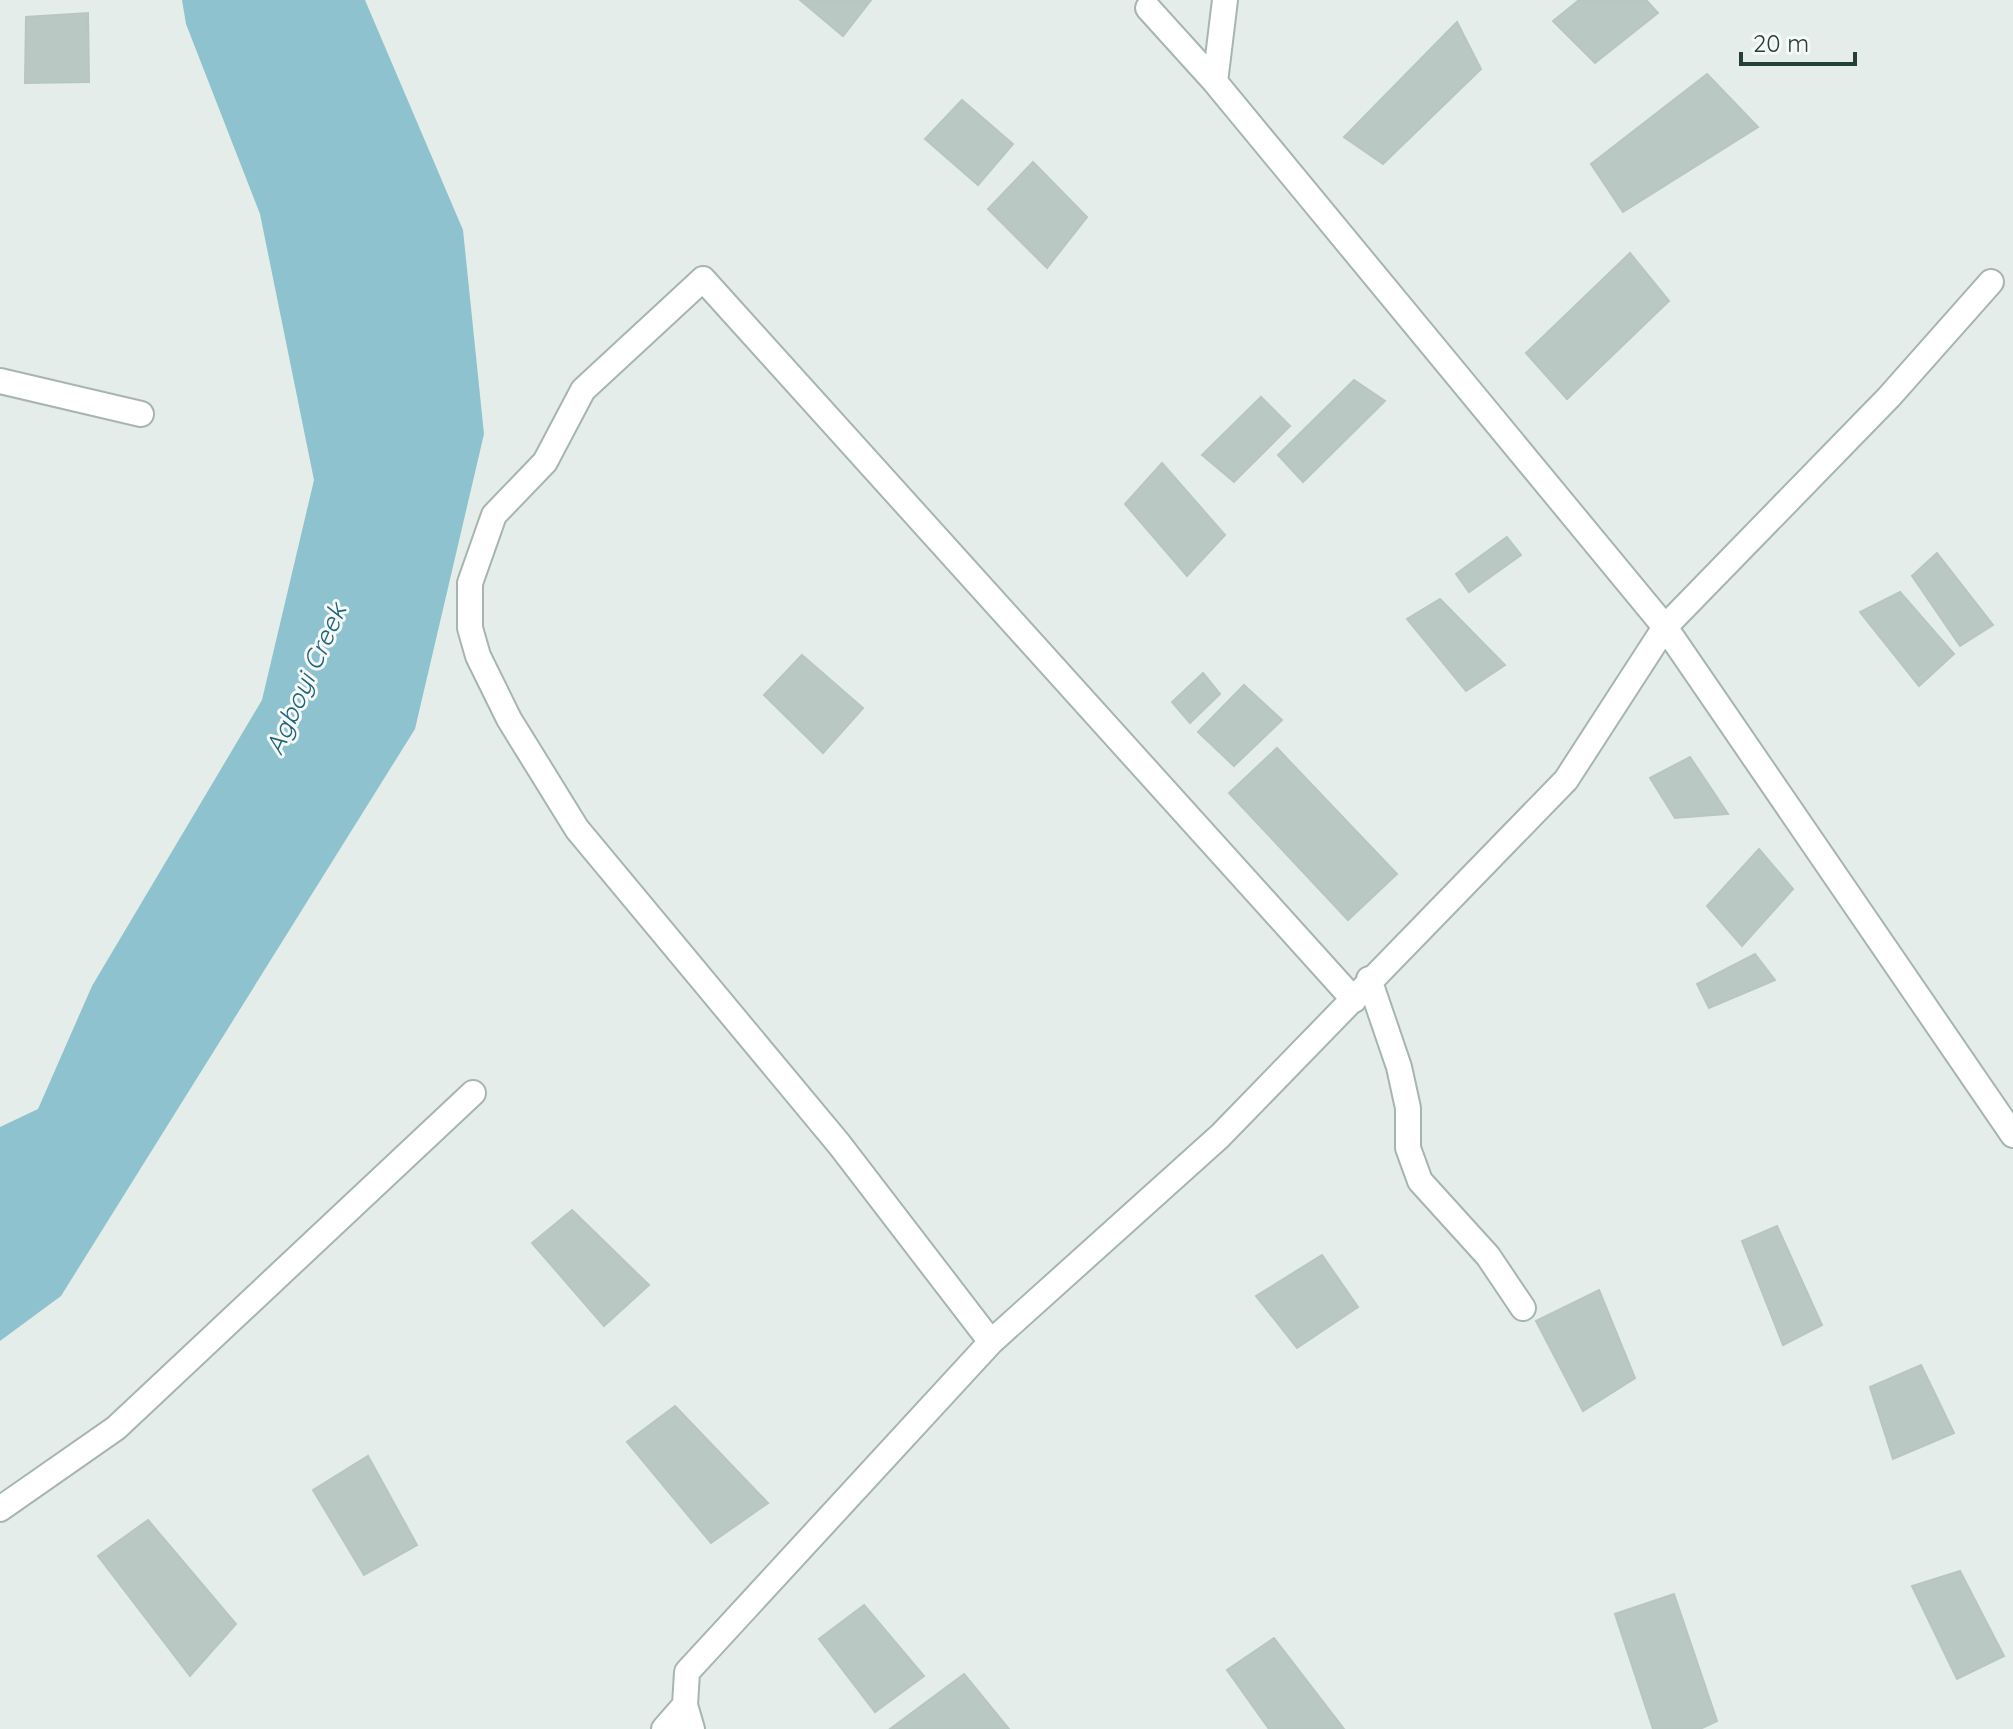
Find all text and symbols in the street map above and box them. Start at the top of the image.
scale bar [1741,16,1855,66]
text: 20 m [1753,28,1809,58]
water label: Agboyi Creek [258,596,354,759]

